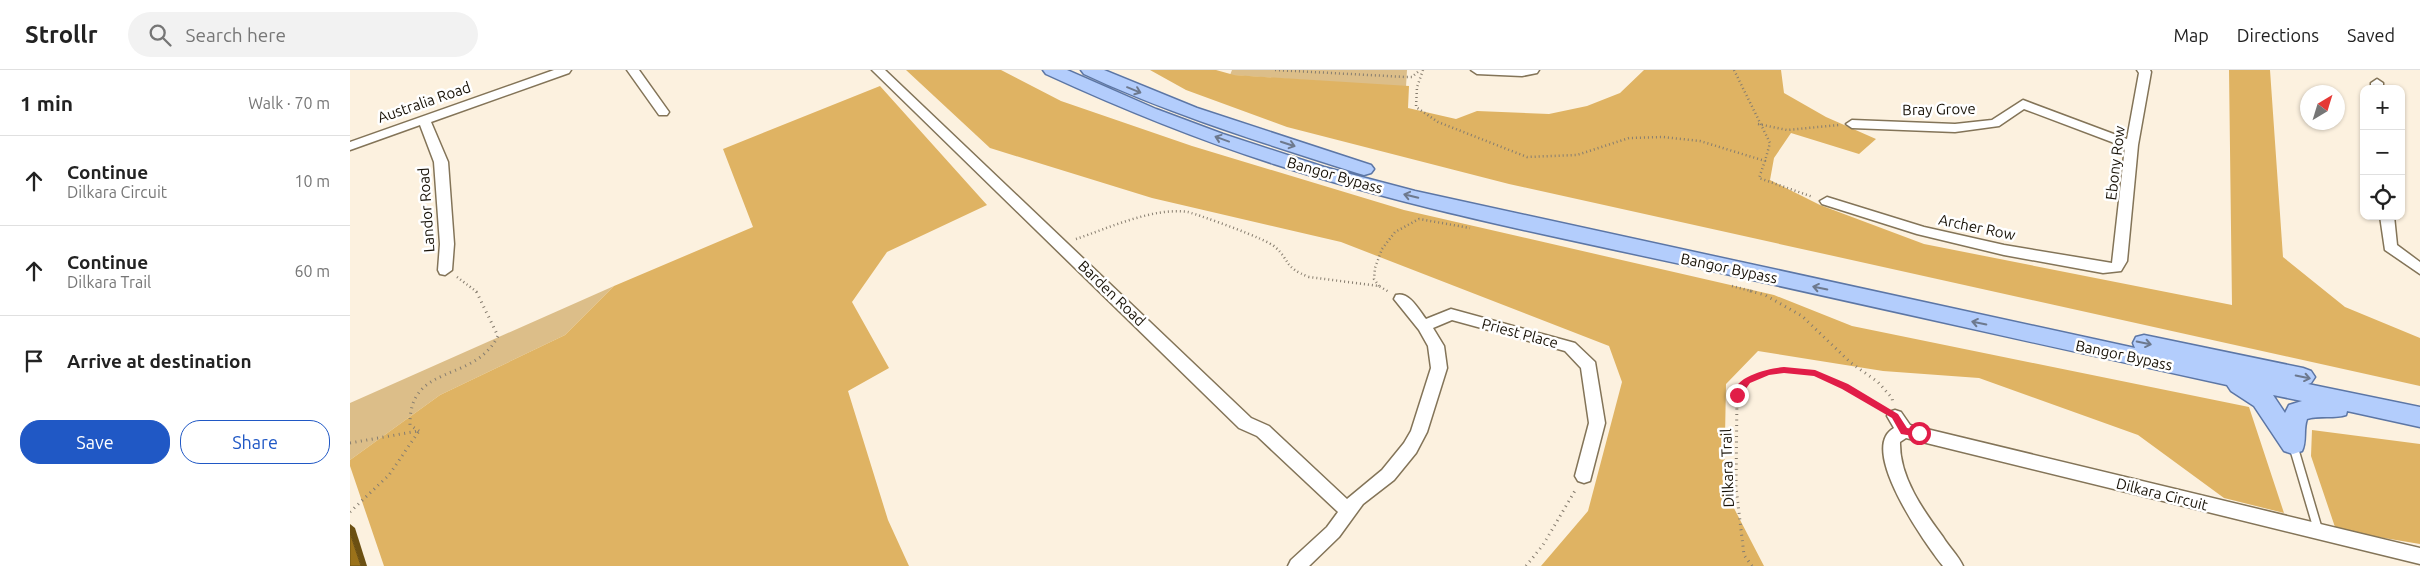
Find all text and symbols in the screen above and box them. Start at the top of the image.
search box [128,12,478,57]
text: Strollr [25,21,98,48]
icon: search [146,21,174,49]
text: Search here [186,24,286,46]
text: Map [2173,25,2209,45]
text: Directions [2237,25,2319,45]
text: Saved [2347,25,2395,45]
street label: Australia Road [375,78,473,126]
north arrow [2300,85,2345,130]
map controls [2360,85,2405,220]
button: + [2360,85,2405,130]
one-way arrow [1127,86,1142,95]
text: 1 min [20,91,73,115]
text: Walk · 70 m [248,94,330,112]
street label: Bray Grove [1902,100,1976,118]
street label: Ebony Row [2102,124,2128,201]
button: − [2360,130,2405,175]
one-way arrow [1215,134,1230,143]
one-way arrow [1279,140,1295,149]
street label: Bangor Bypass [1285,153,1385,197]
text: Continue [67,161,148,183]
icon: ahead [20,167,48,195]
street label: Landor Road [415,167,437,253]
text: 10 m [294,172,330,190]
button: locate [2360,175,2405,220]
text: Dilkara Circuit [67,183,167,201]
one-way arrow [1403,190,1419,200]
street label: Archer Row [1937,211,2017,244]
street label: Bangor Bypass [1679,249,1779,287]
text: Continue [67,251,148,273]
icon: ahead [20,257,48,285]
street label: Barden Road [1075,257,1149,329]
text: 60 m [294,262,330,280]
text: Dilkara Trail [67,273,151,291]
one-way arrow [1813,283,1829,292]
street label: Priest Place [1480,315,1560,351]
one-way arrow [1971,318,1987,327]
street label: Bangor Bypass [2074,336,2174,374]
one-way arrow [2136,339,2152,348]
icon: arrive [20,347,48,375]
text: Arrive at destination [67,350,252,372]
one-way arrow [2295,373,2311,382]
route end [1726,384,1749,407]
button: Save [20,420,170,464]
button: Share [180,420,330,464]
route start [1908,422,1931,445]
street label: Dilkara Trail [1717,428,1737,508]
street label: Dilkara Circuit [2114,474,2210,514]

